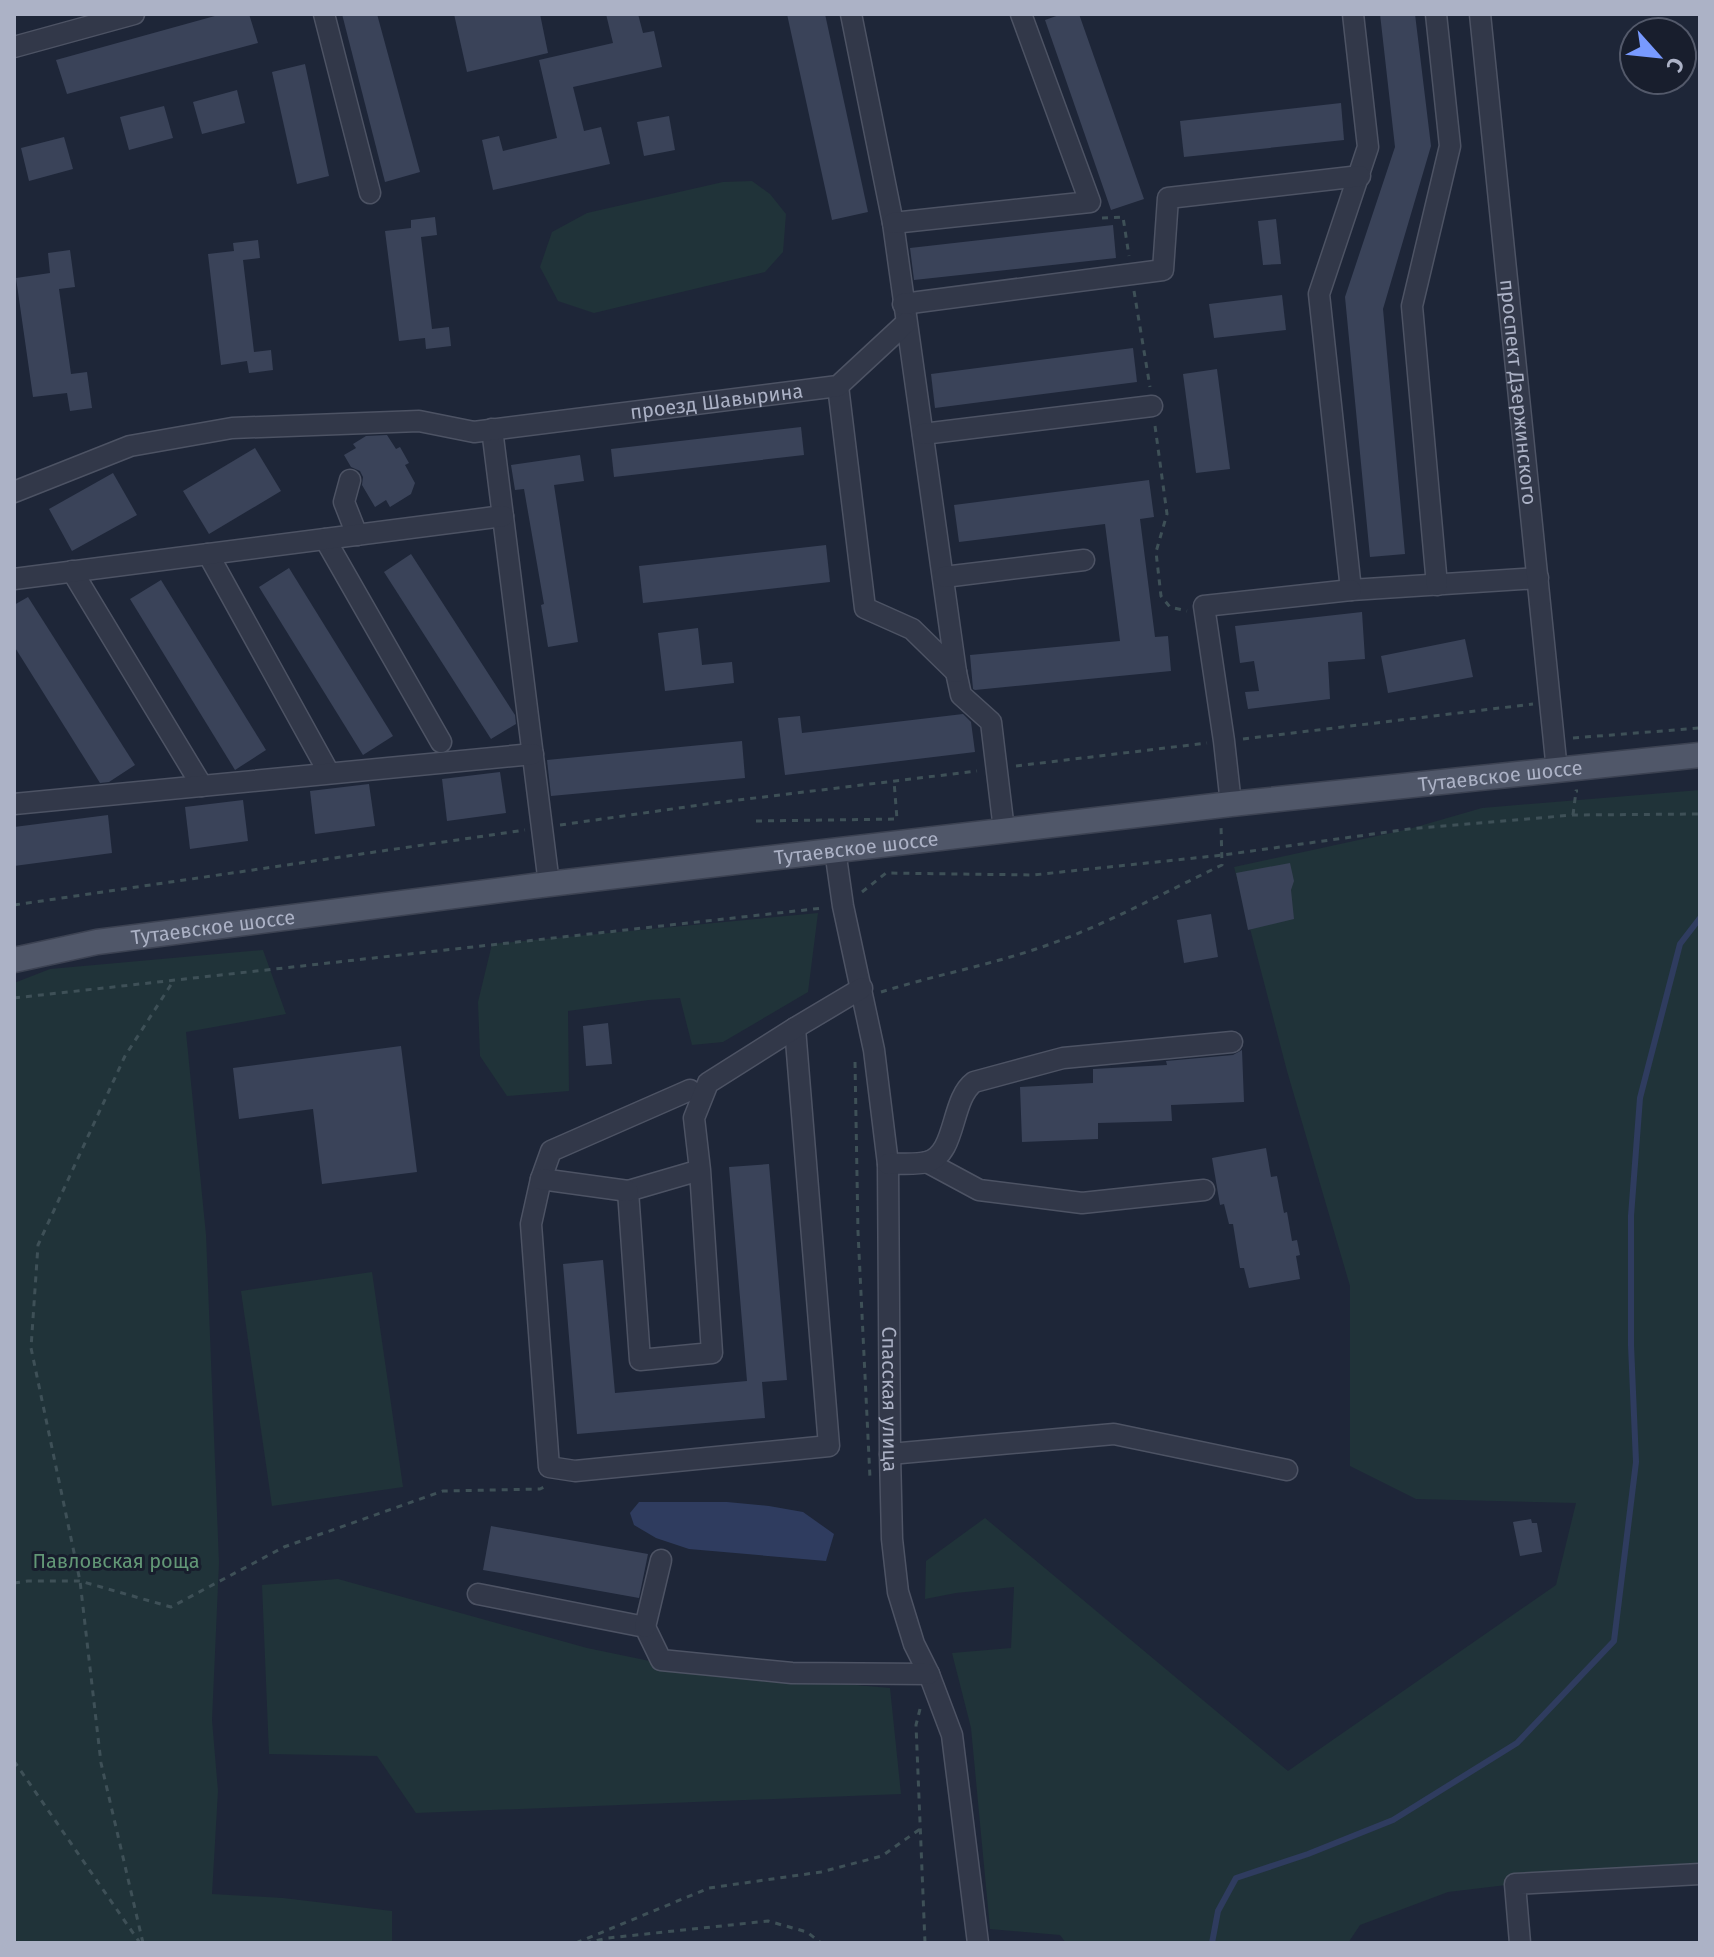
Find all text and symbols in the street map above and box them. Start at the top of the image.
north arrow [1618,16,1698,96]
text: С [1660,53,1690,77]
street label: проспект Дзержинского [1495,278,1542,506]
street label: проезд Шавырина [629,379,804,424]
street label: Тутаевское шоссе [1417,755,1584,796]
street label: Тутаевское шоссе [773,826,940,869]
street label: Тутаевское шоссе [130,905,297,950]
street label: Спасская улица [877,1326,902,1472]
park label: Павловская роща [32,1549,200,1573]

